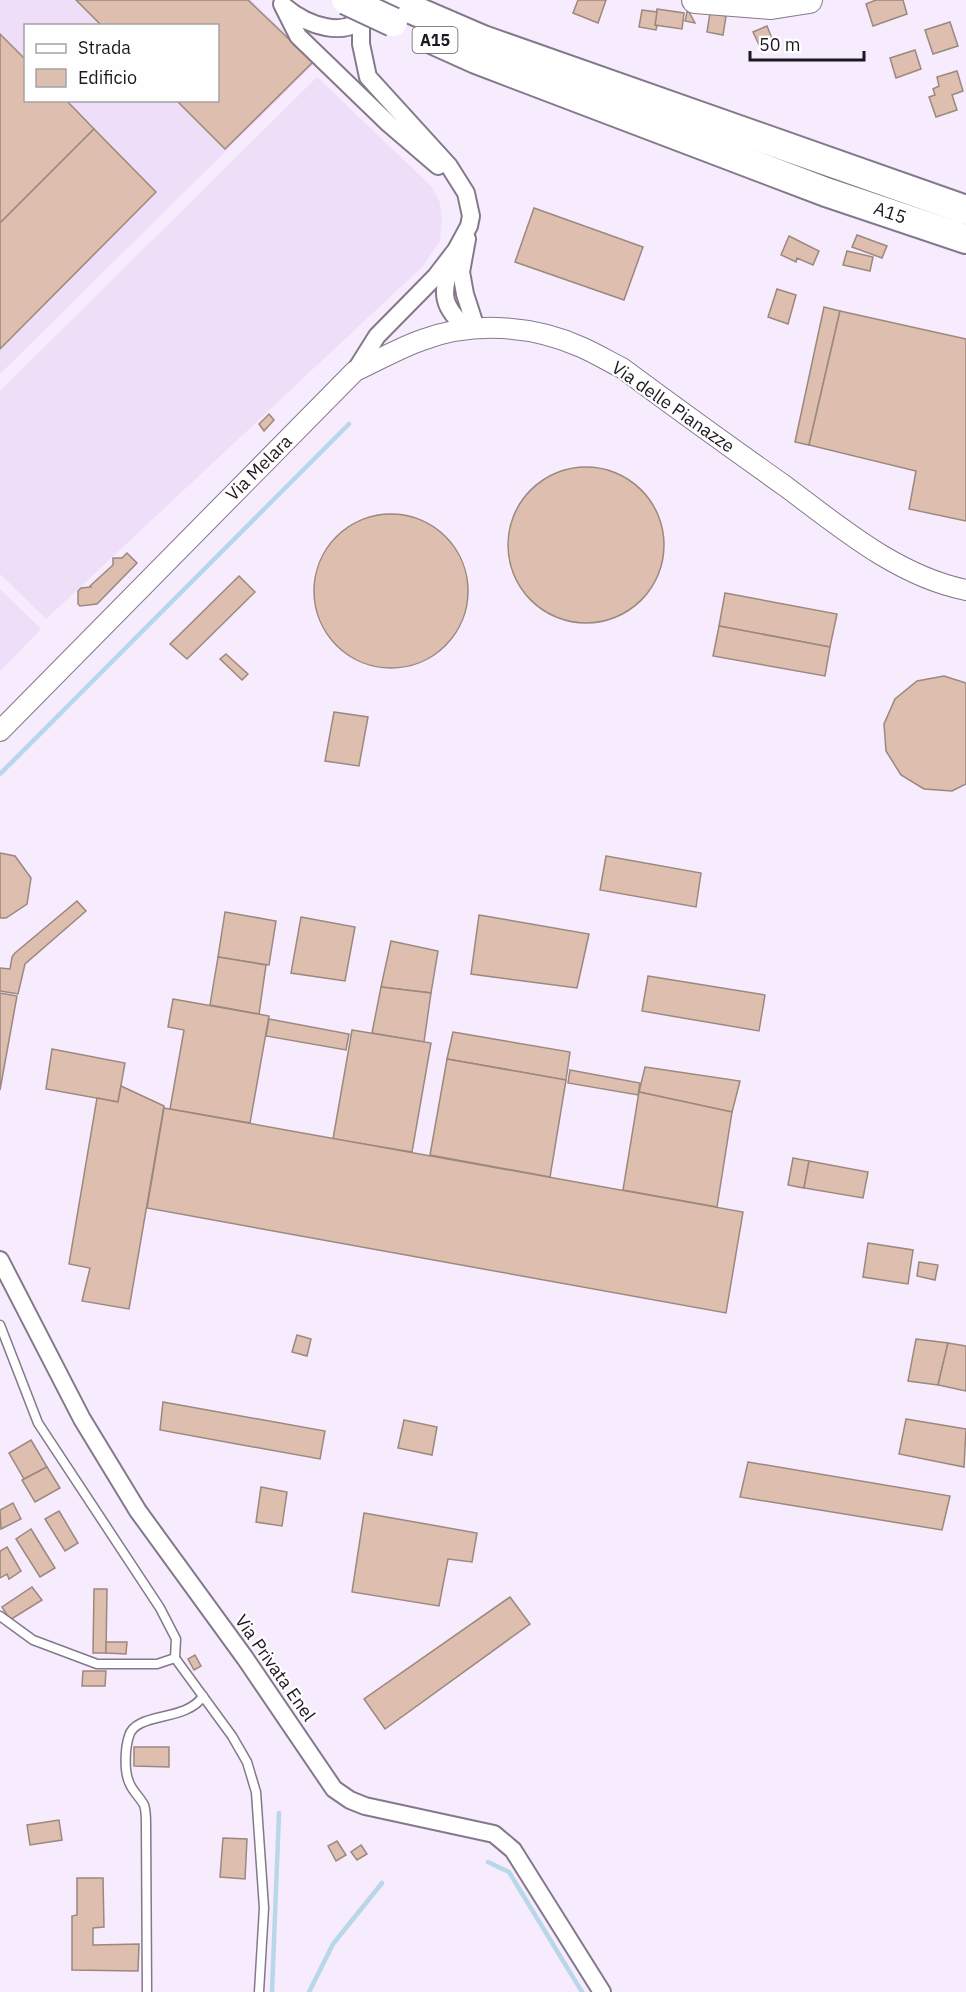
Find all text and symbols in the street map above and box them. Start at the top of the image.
legend [24,24,219,102]
scale bar [750,24,864,62]
road number: A15 [412,27,458,53]
text: 50 m [759,33,801,56]
text: Strada [78,36,131,59]
text: Edificio [78,66,137,89]
street label: A15 [871,196,910,229]
street label: Via delle Pianazze [607,356,739,458]
street label: Via Melara [221,429,297,506]
street label: Via Privata Enel [230,1610,321,1726]

